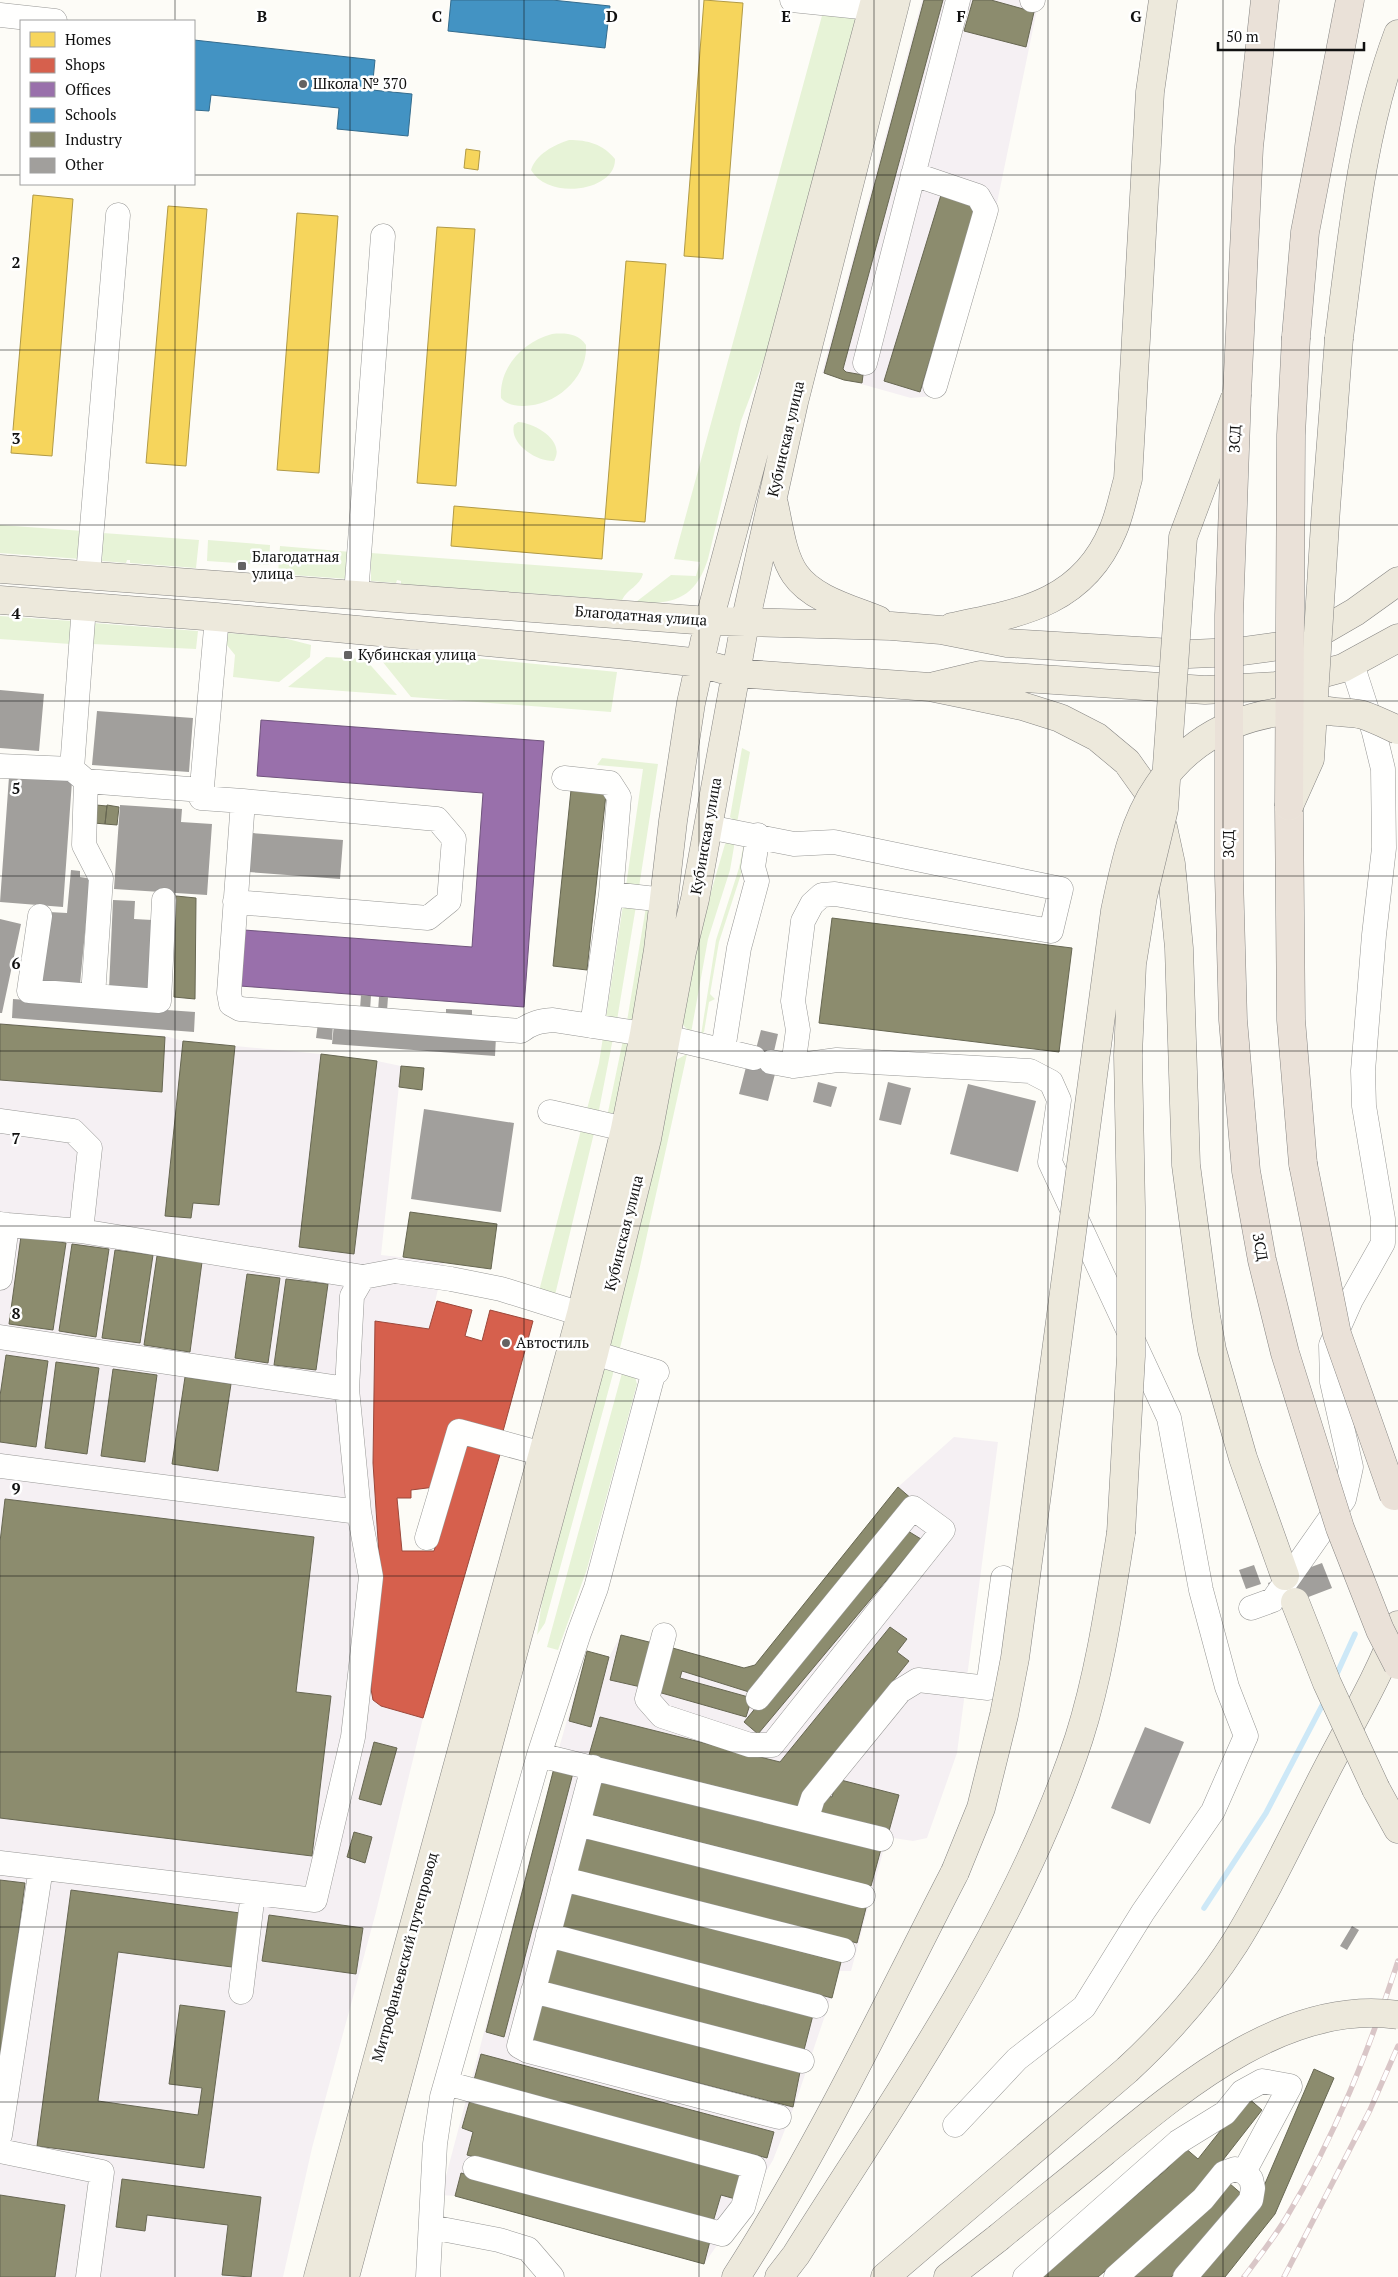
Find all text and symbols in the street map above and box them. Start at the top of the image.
text: B [257,5,267,27]
text: C [432,5,442,27]
text: D [606,5,618,27]
text: E [781,5,791,27]
text: F [956,5,966,27]
text: G [1130,5,1142,27]
legend [20,20,195,185]
scale bar [1218,20,1364,52]
text: 50 m [1226,26,1259,46]
text: Homes [65,29,111,49]
text: Shops [65,54,105,74]
place label: Школа № 370 [313,73,407,93]
marker: Школа № 370 [297,78,309,90]
text: Offices [65,79,111,99]
text: Schools [65,104,116,124]
text: Industry [65,129,122,149]
text: Other [65,154,104,174]
text: 2 [11,251,21,273]
street label: Кубинская улица [762,378,808,499]
street label: ЗСД [1224,424,1245,453]
text: 3 [11,427,21,449]
place label: Благодатная улица [251,546,339,583]
marker: Благодатная улица [236,560,248,572]
street label: Благодатная улица [574,600,708,630]
text: 4 [11,602,21,624]
place label: Кубинская улица [358,644,477,664]
marker: Кубинская улица [342,649,354,661]
street label: Кубинская улица [685,775,725,896]
text: 5 [11,777,21,799]
street label: ЗСД [1218,829,1238,858]
text: 6 [11,952,21,974]
text: 7 [11,1127,21,1149]
street label: Кубинская улица [599,1172,647,1293]
street label: ЗСД [1249,1231,1274,1263]
text: 8 [11,1302,21,1324]
place label: Автостиль [516,1332,589,1352]
marker: Автостиль [500,1337,512,1349]
text: 9 [11,1477,21,1499]
street label: Митрофаньевский путепровод [366,1849,442,2064]

